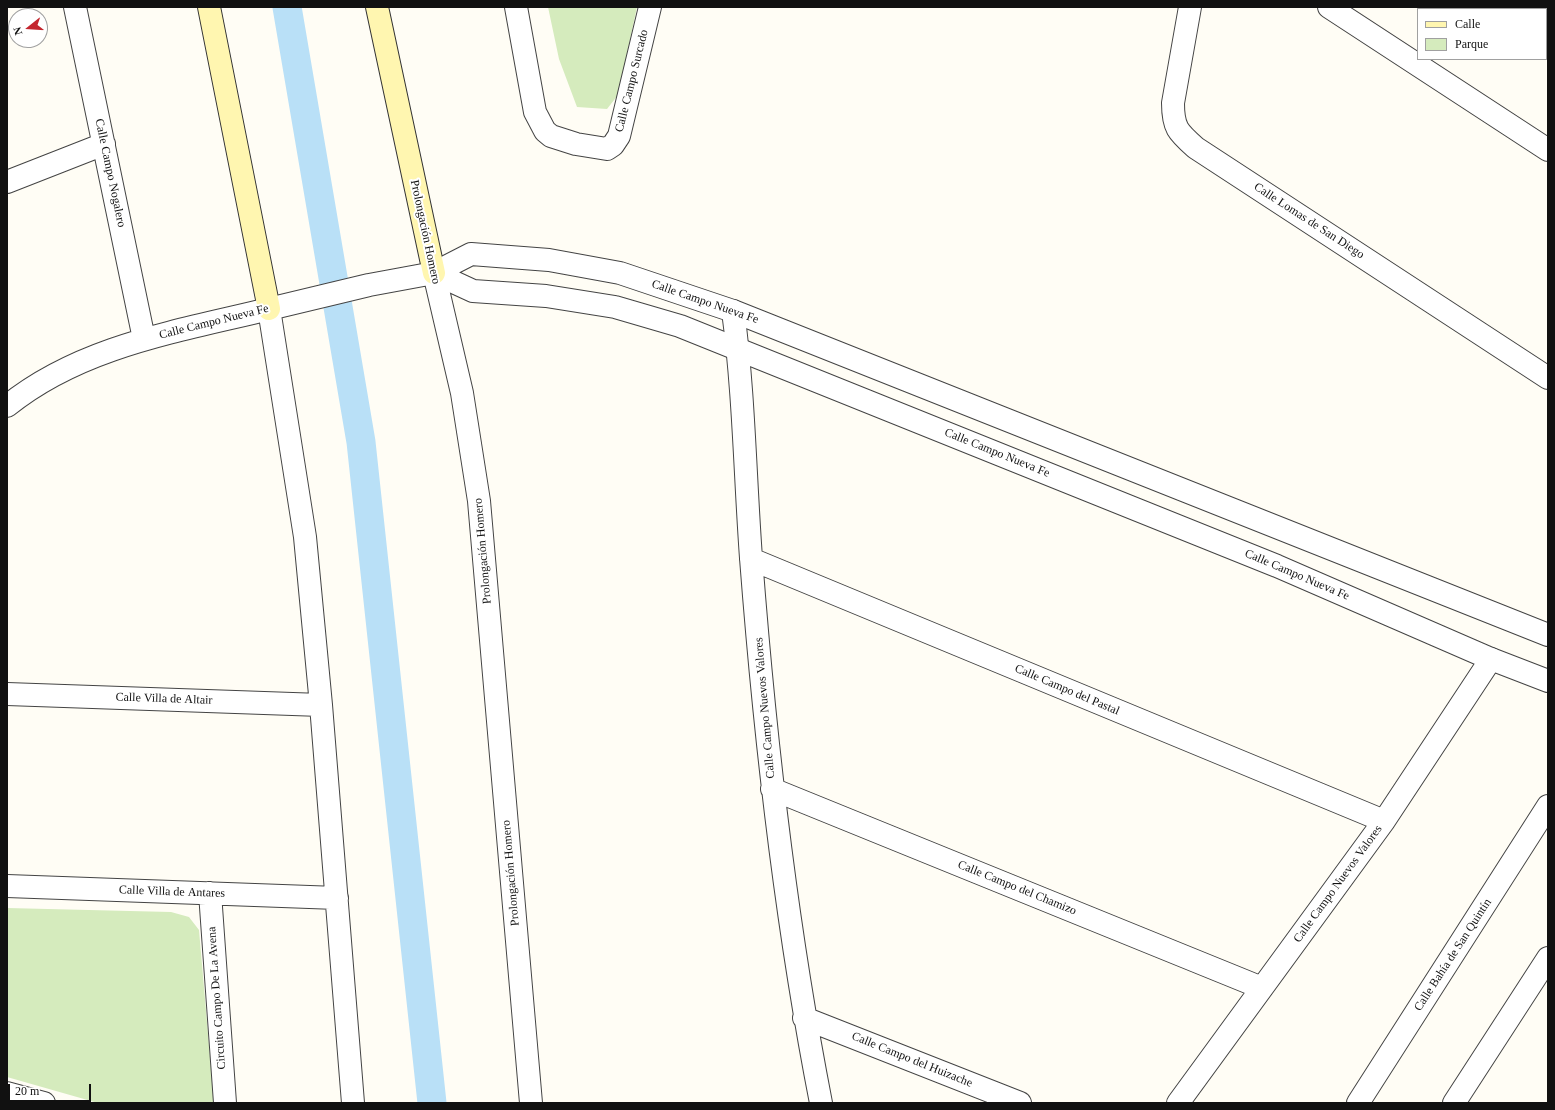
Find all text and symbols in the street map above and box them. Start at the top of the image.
north arrow [8,8,48,48]
legend [1417,8,1547,60]
text: Calle [1455,17,1480,31]
text: N [11,26,24,37]
street label: Calle Campo Surcado [612,28,652,134]
text: Parque [1455,37,1488,51]
street label: Calle Campo Nogalero [91,117,129,229]
street label: Prolongación Homero [407,179,443,285]
street label: Calle Lomas de San Diego [1251,180,1367,262]
street label: Calle Campo Nueva Fe [650,277,760,327]
street label: Calle Campo Nueva Fe [158,301,270,343]
street label: Calle Campo Nueva Fe [942,425,1052,481]
street label: Prolongación Homero [471,497,495,605]
street label: Calle Campo Nueva Fe [1242,546,1352,604]
street label: Calle Campo Nuevos Valores [752,637,778,779]
street label: Calle Campo del Pastal [1012,661,1122,719]
street label: Calle Villa de Altair [115,690,213,708]
street label: Prolongación Homero [499,819,523,927]
street label: Calle Campo Nuevos Valores [1291,822,1385,946]
street label: Calle Campo del Chamizo [955,858,1079,918]
street label: Calle Villa de Antares [119,883,225,901]
street label: Calle Bahía de San Quintín [1411,896,1495,1014]
street label: Circuito Campo De La Avena [205,926,229,1070]
street label: Calle Campo del Huizache [850,1029,974,1091]
scale bar [10,1076,93,1102]
text: 20 m [15,1084,39,1098]

